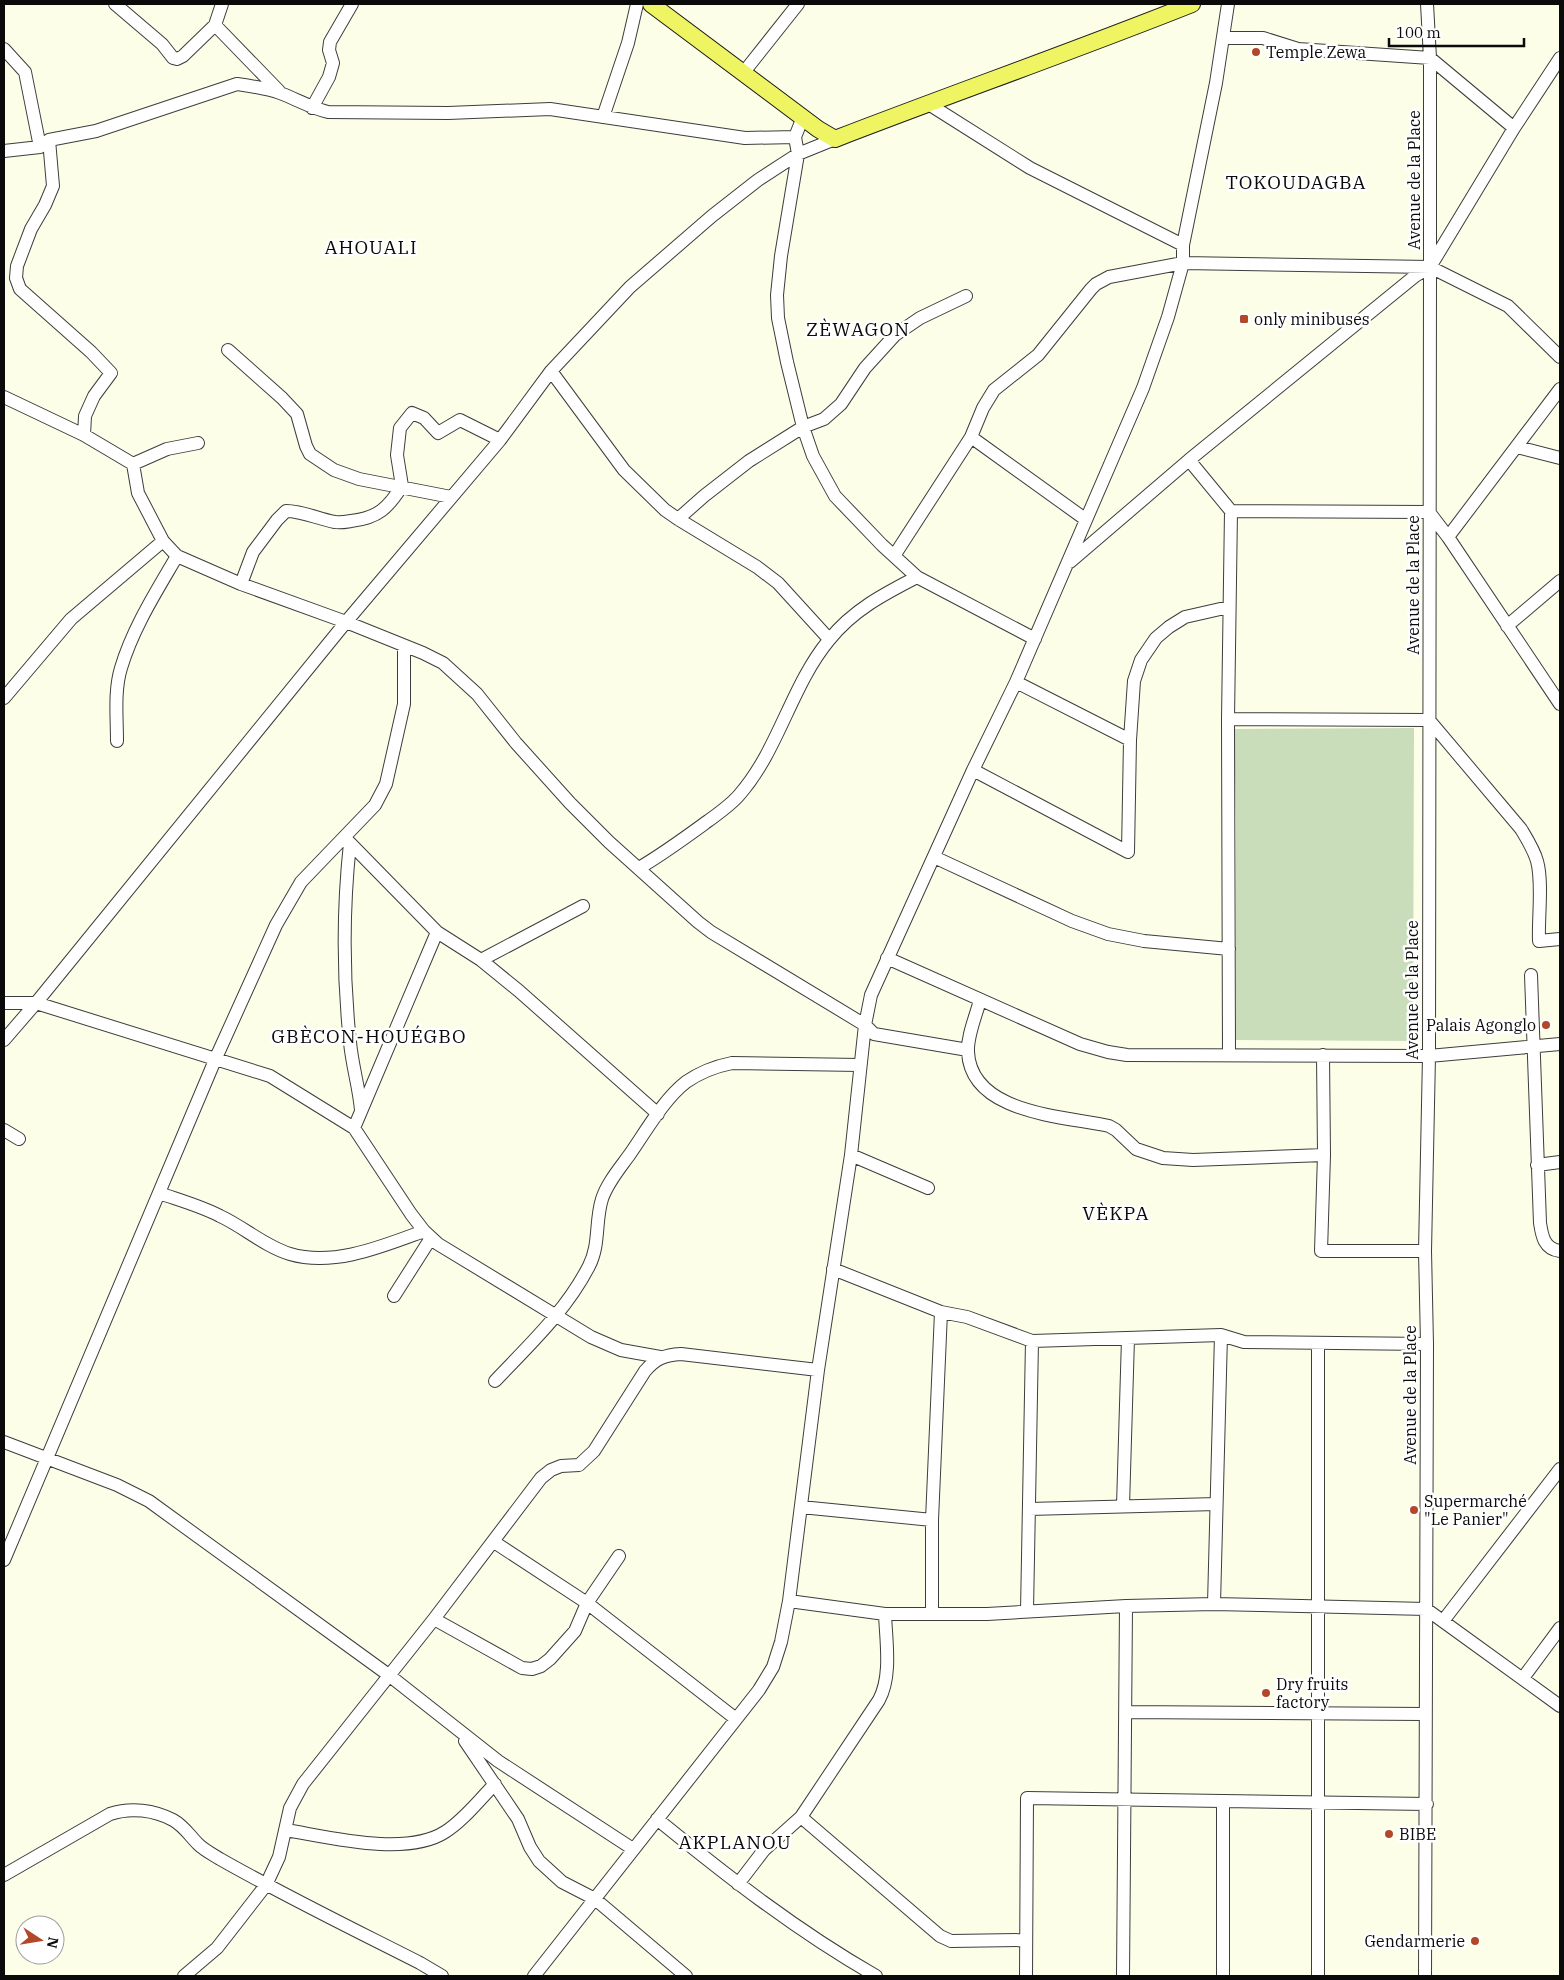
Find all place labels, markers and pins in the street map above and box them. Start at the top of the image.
place label: Temple Zewa [1266,42,1366,62]
marker: Temple Zewa [1250,46,1262,58]
place label: only minibuses [1254,309,1370,329]
marker: only minibuses [1238,313,1250,325]
place label: Palais Agonglo [1426,1015,1536,1035]
marker: Palais Agonglo [1540,1019,1552,1031]
place label: Supermarché "Le Panier" [1424,1491,1527,1529]
marker: Supermarché "Le Panier" [1408,1504,1420,1516]
place label: Dry fruits factory [1276,1674,1348,1712]
marker: Dry fruits factory [1260,1687,1272,1699]
place label: BIBE [1399,1824,1436,1844]
marker: BIBE [1383,1828,1395,1840]
place label: Gendarmerie [1365,1931,1465,1951]
marker: Gendarmerie [1469,1935,1481,1947]

